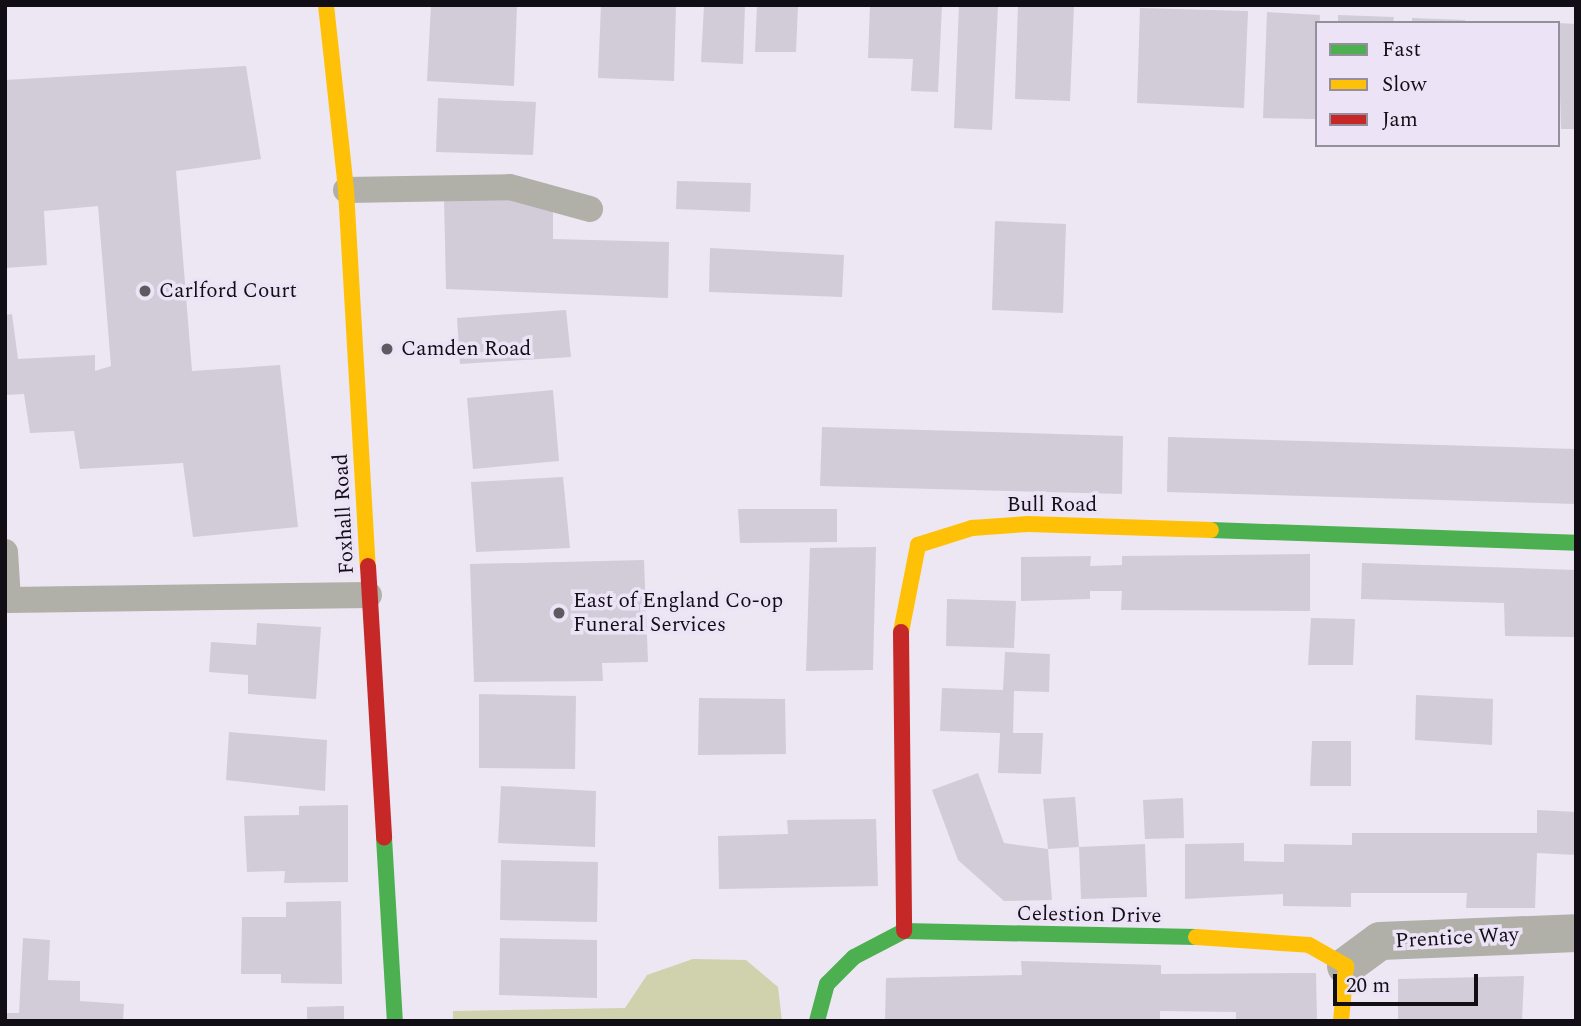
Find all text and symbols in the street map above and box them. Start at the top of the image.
legend [1315,21,1560,147]
text: Fast [1382,34,1421,66]
text: Slow [1382,69,1426,101]
text: Jam [1382,104,1418,136]
place label: Carlford Court [159,278,297,304]
marker: Carlford Court [137,283,153,299]
place label: Camden Road [401,336,531,362]
marker: Camden Road [379,341,395,357]
street label: Foxhall Road [328,453,360,575]
street label: Bull Road [1007,492,1097,518]
place label: East of England Co-op Funeral Services [573,588,783,638]
marker: East of England Co-op Funeral Services [551,605,567,621]
street label: Celestion Drive [1016,901,1162,929]
street label: Prentice Way [1395,922,1519,954]
scale bar [1336,960,1481,1004]
text: 20 m [1346,970,1390,1002]

